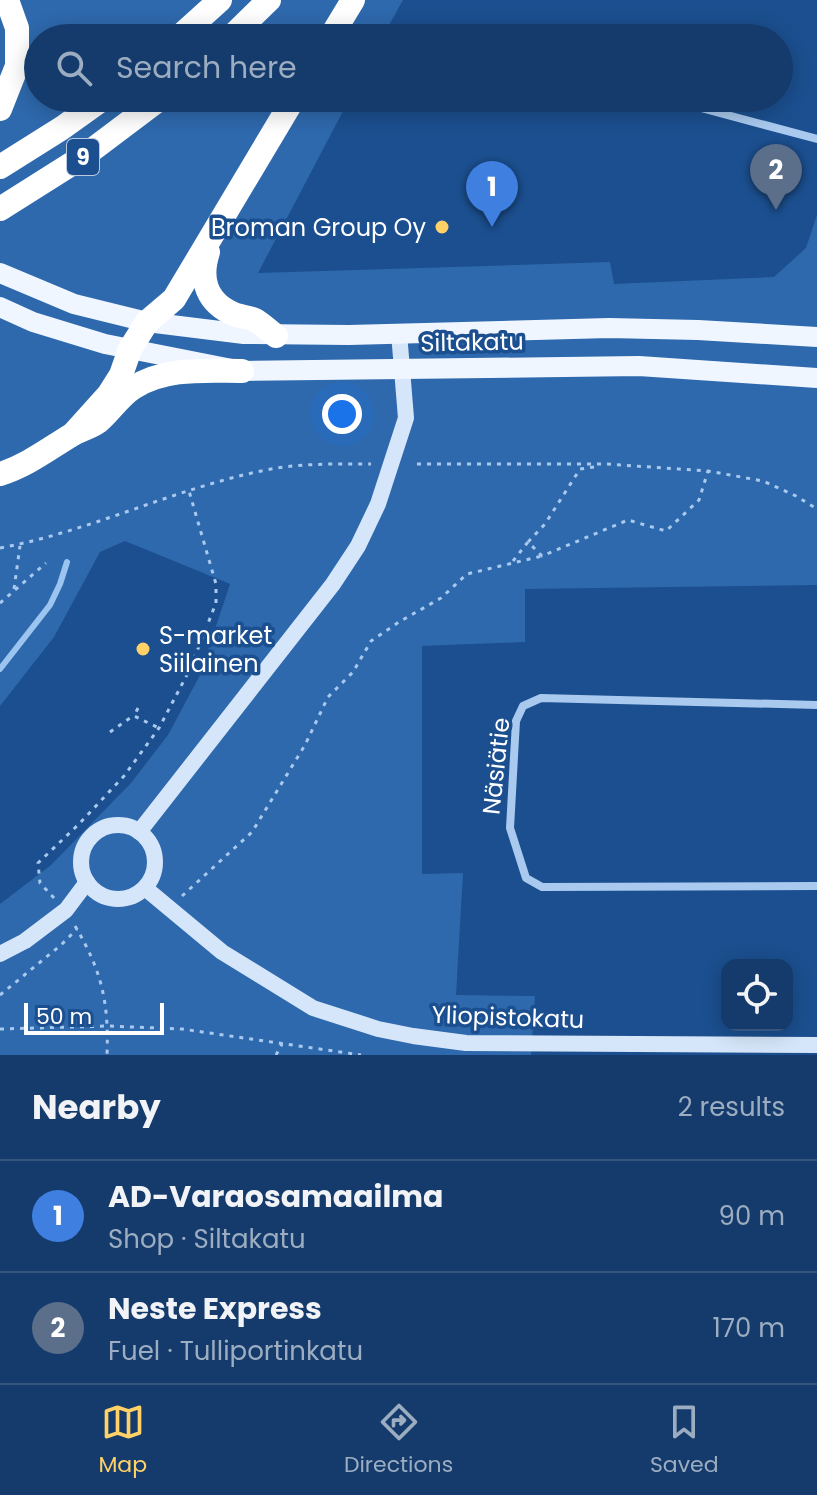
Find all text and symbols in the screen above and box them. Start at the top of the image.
search box [24,24,793,112]
icon: search [52,46,96,90]
text: Search here [116,46,297,89]
road number: 9 [67,139,99,175]
pin: 2 [750,144,802,210]
pin: 1 [466,161,518,227]
place label: Broman Group Oy [211,211,426,244]
marker: Broman Group Oy [433,218,451,236]
street label: Siltakatu [420,325,524,359]
your location [322,394,362,434]
place label: S-market Siilainen [159,619,272,680]
marker: S-market Siilainen [134,640,152,658]
street label: Näsiätie [475,716,517,816]
map controls [721,959,793,1031]
button: locate [721,959,793,1031]
street label: Yliopistokatu [431,998,585,1036]
scale bar [24,999,164,1035]
text: 50 m [36,1001,92,1032]
text: Nearby [32,1083,161,1131]
text: 2 results [678,1089,785,1125]
text: AD-Varaosamaailma [108,1175,443,1218]
text: 1 [53,1198,63,1234]
text: 90 m [719,1198,785,1234]
text: Shop · Siltakatu [108,1221,306,1257]
text: Neste Express [108,1287,322,1330]
text: 2 [51,1310,65,1346]
text: 170 m [712,1310,785,1346]
text: Fuel · Tulliportinkatu [108,1333,363,1369]
tab: Map [98,1400,147,1481]
tab: Directions [344,1400,453,1481]
tab: Saved [650,1400,719,1481]

